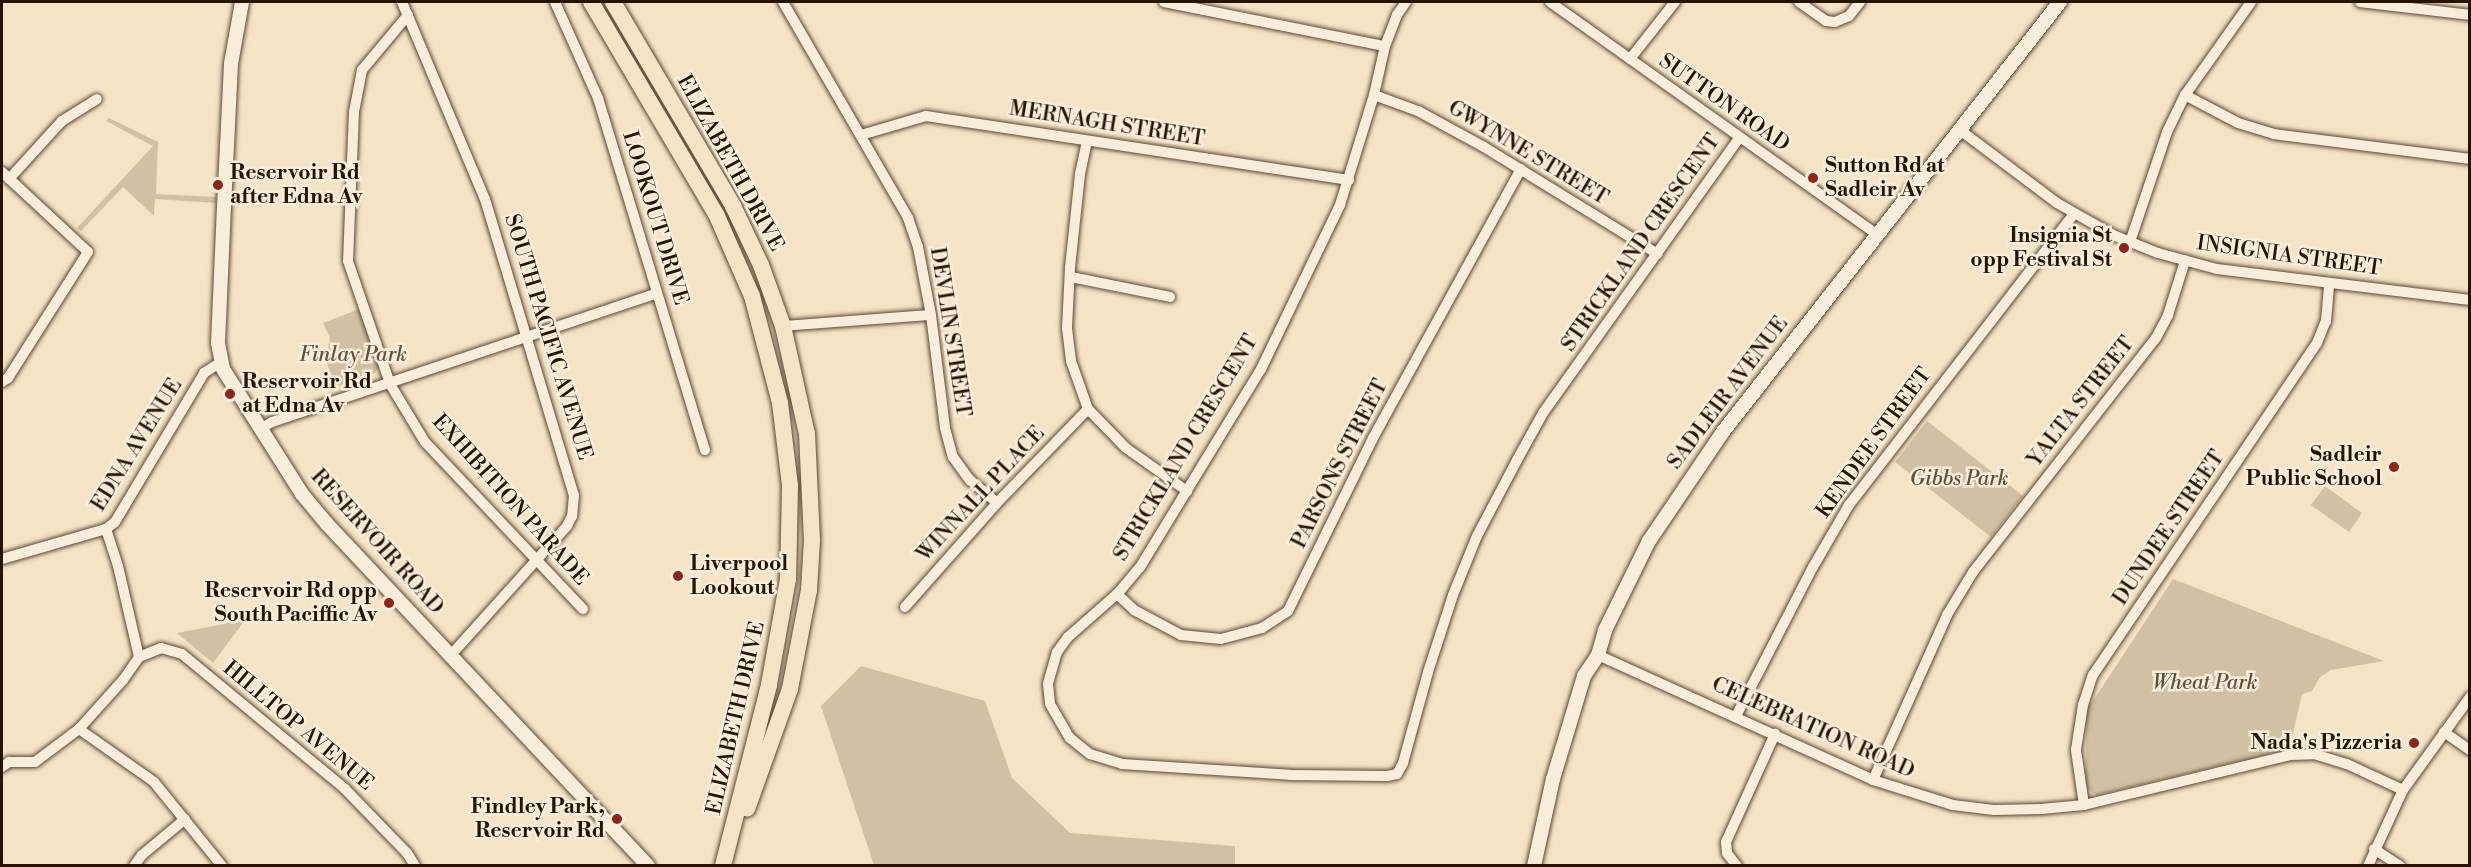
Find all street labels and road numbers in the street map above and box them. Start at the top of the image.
street label: SUTTON ROAD [1654,49,1794,157]
street label: ELIZABETH DRIVE [671,70,789,256]
street label: GWYNNE STREET [1443,95,1613,211]
street label: MERNAGH STREET [1007,96,1207,152]
street label: LOOKOUT DRIVE [617,128,693,308]
street label: STRICKLAND CRESCENT [1556,130,1726,356]
street label: SOUTH PACIFIC AVENUE [499,211,597,463]
street label: INSIGNIA STREET [2195,231,2383,281]
street label: DEVLIN STREET [924,245,976,419]
street label: SADLEIR AVENUE [1662,312,1794,474]
street label: STRICKLAND CRESCENT [1108,330,1264,566]
street label: YALTA STREET [2022,332,2140,472]
street label: KENDEE STREET [1811,363,1937,523]
street label: EDNA AVENUE [86,374,188,516]
street label: PARSONS STREET [1287,375,1393,553]
street label: EXHIBITION PARADE [427,409,593,591]
street label: WINNALL PLACE [912,421,1050,567]
street label: DUNDEE STREET [2108,446,2230,610]
street label: RESERVOIR ROAD [305,464,449,620]
street label: ELIZABETH DRIVE [701,619,771,817]
street label: HILLTOP AVENUE [218,656,378,796]
street label: CELEBRATION ROAD [1708,672,1918,784]

